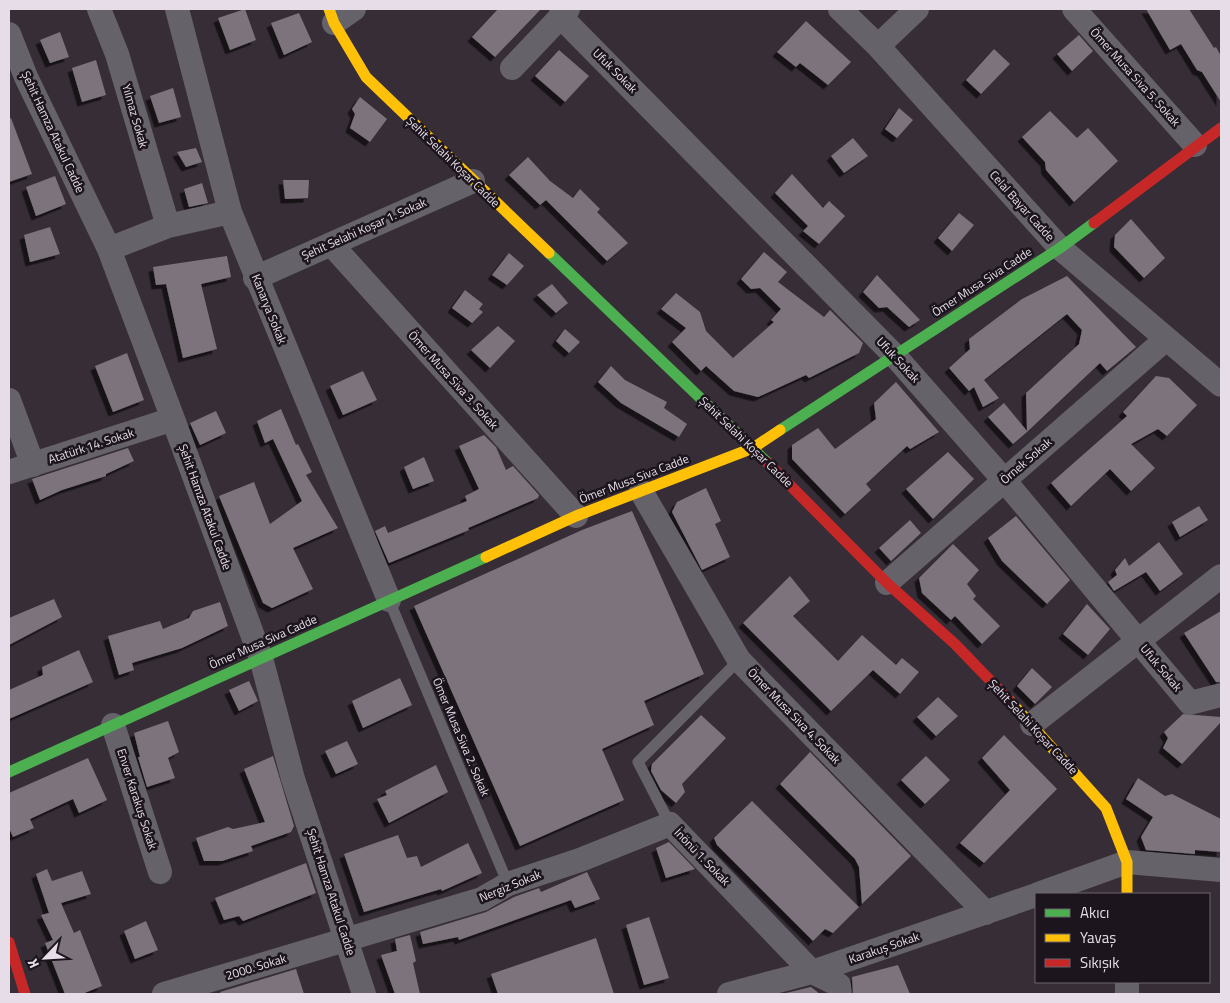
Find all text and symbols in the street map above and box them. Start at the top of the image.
street label: Ömer Musa Siva 5. Sokak [1086,23,1185,130]
street label: Ufuk Sokak [589,44,642,98]
street label: Şehit Hamza Atakul Cadde [17,68,90,196]
street label: Yılmaz Sokak [117,82,154,150]
street label: Şehit Selahi Koşar Cadde [402,112,505,212]
street label: Celal Bayar Cadde [985,166,1059,245]
street label: Şehit Selahi Koşar 1. Sokak [298,192,430,265]
street label: Ömer Musa Siva Cadde [928,242,1036,321]
street label: Kanarya Sokak [247,271,292,347]
street label: Ömer Musa Siva 3. Sokak [404,326,503,433]
street label: Ufuk Sokak [872,332,925,387]
street label: Şehit Selahi Koşar Cadde [695,392,798,492]
street label: Atatürk 14. Sokak [45,423,136,468]
street label: Örnek Sokak [996,433,1056,489]
street label: Şehit Hamza Atakul Cadde [174,441,237,572]
street label: Ömer Musa Siva Cadde [576,449,691,508]
street label: Ömer Musa Siva Cadde [206,609,320,674]
street label: Ufuk Sokak [1136,640,1187,696]
street label: Ömer Musa Siva 4. Sokak [743,663,846,768]
street label: Ömer Musa Siva 2. Sokak [428,675,495,799]
street label: Şehit Selahi Koşar Cadde [984,675,1083,779]
street label: Enver Karakuş Sokak [112,746,163,852]
street label: İnönü 1. Sokak [670,824,735,890]
street label: Şehit Hamza Atakul Cadde [302,826,361,958]
street label: Nergiz Sokak [476,864,544,907]
legend [1035,893,1210,983]
text: Akıcı [1080,901,1109,924]
street label: Karakuş Sokak [846,926,922,969]
text: Yavaş [1080,926,1116,949]
north arrow [20,933,70,983]
street label: 2000. Sokak [223,948,289,985]
text: Sıkışık [1080,951,1119,974]
text: K [21,955,44,972]

